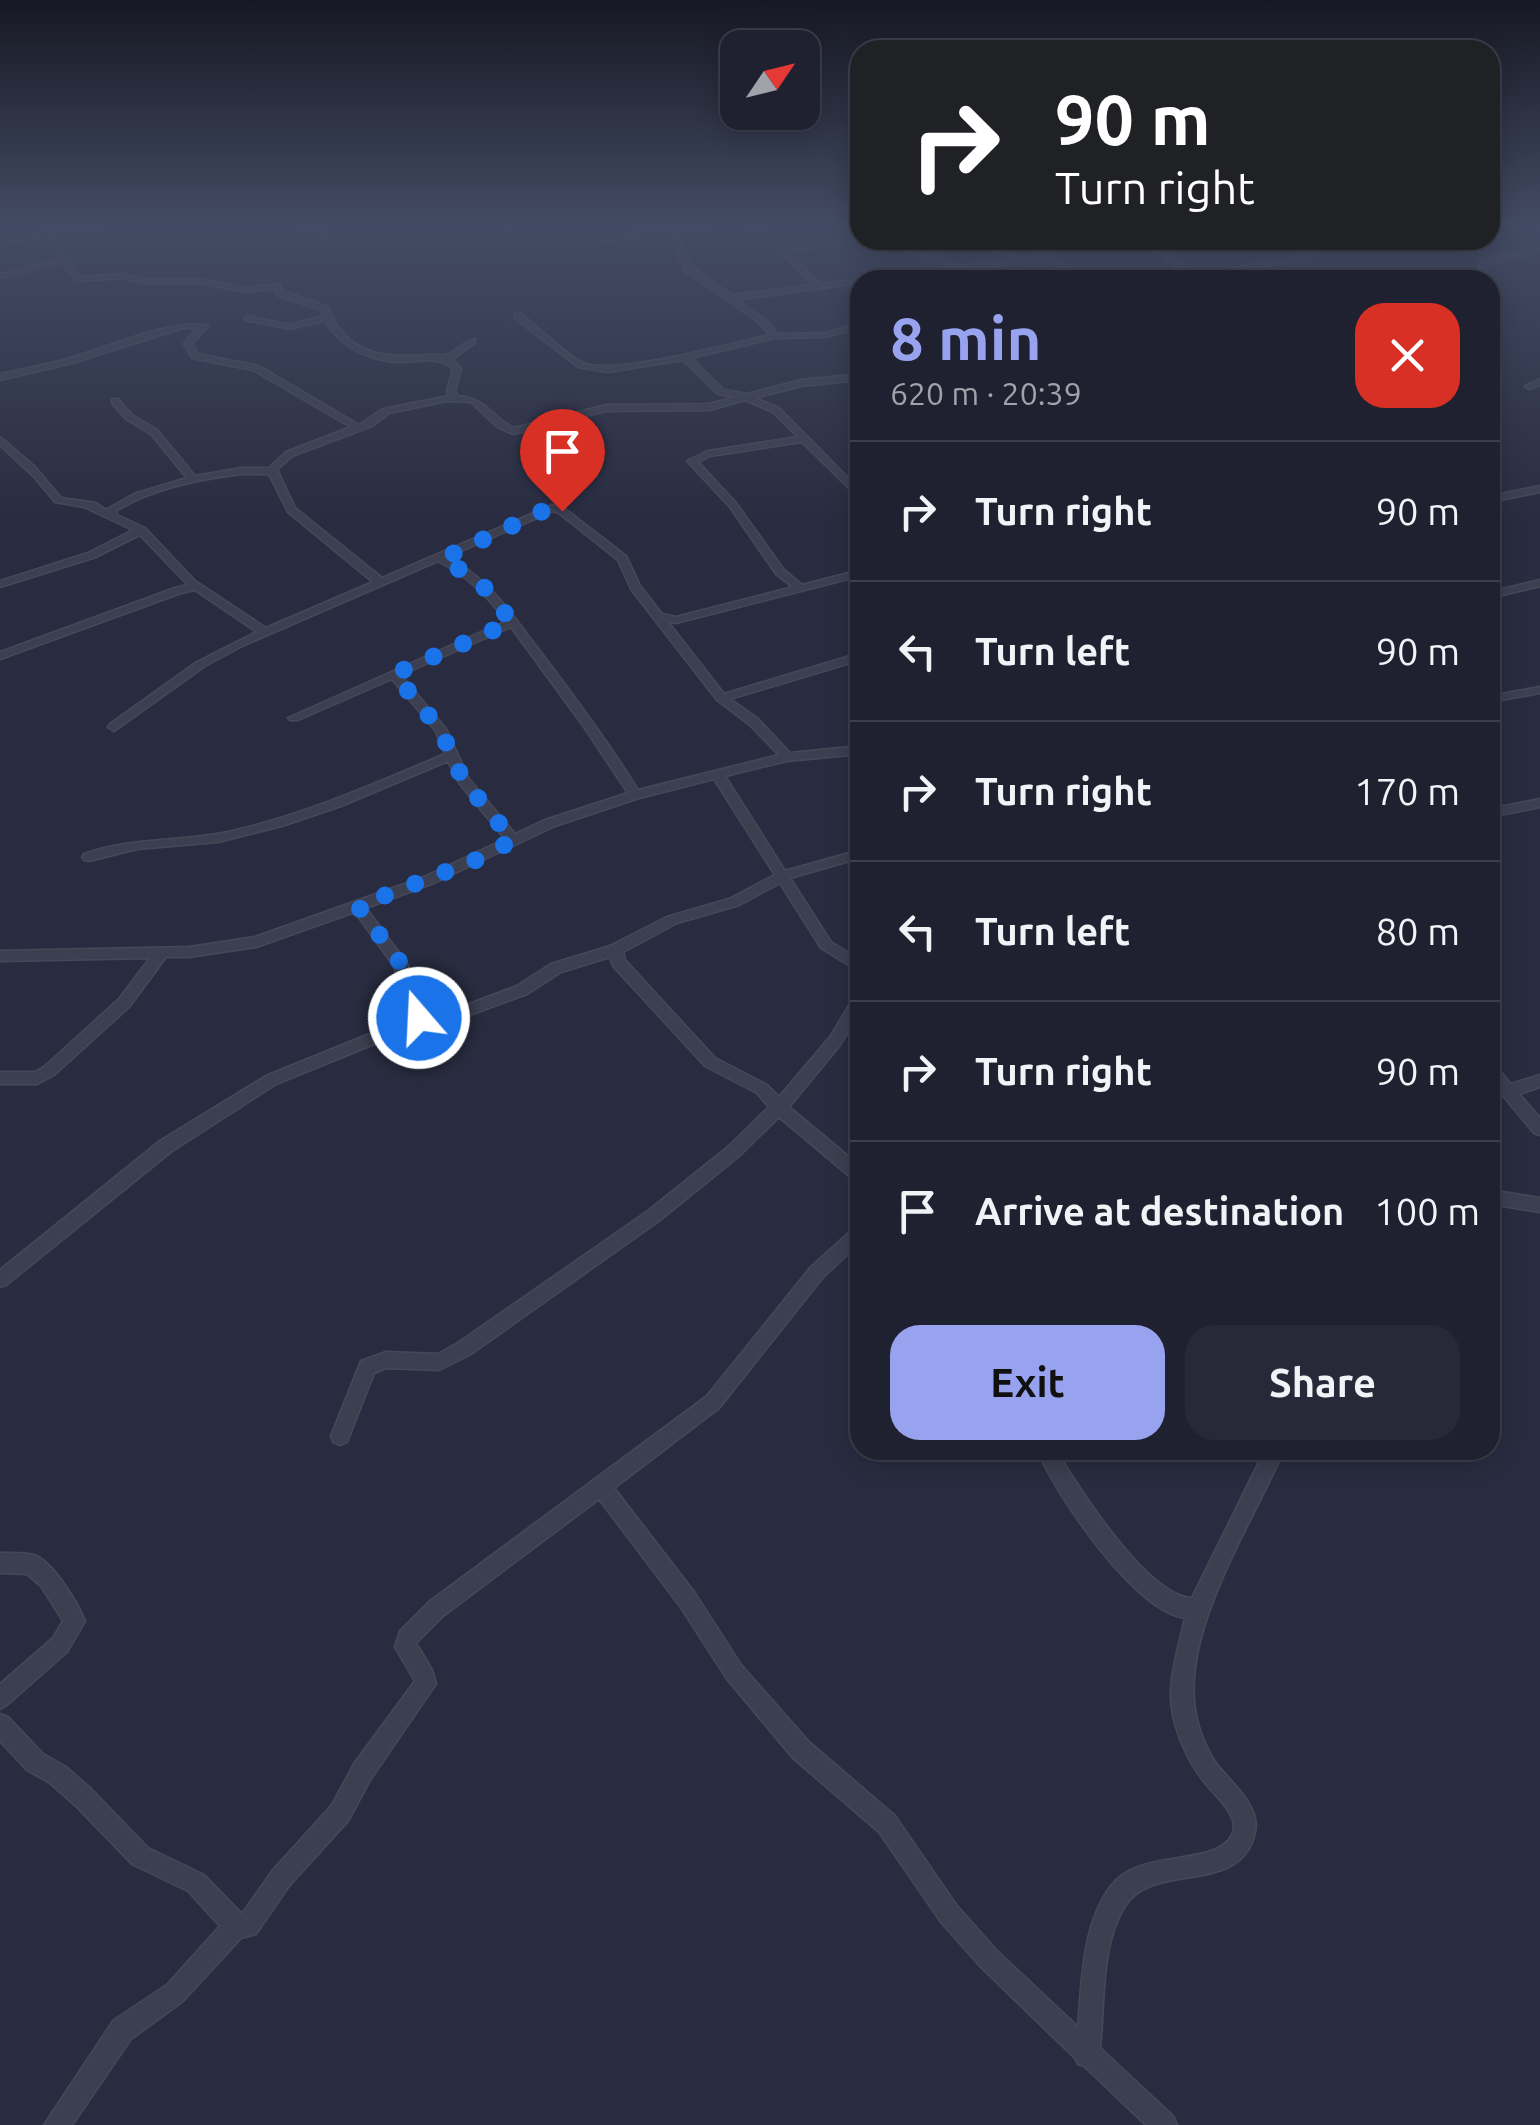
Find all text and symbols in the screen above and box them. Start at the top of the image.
north arrow [720,30,820,130]
map controls [720,30,820,130]
icon: right [890,80,1020,210]
text: 90 m [1055,80,1211,158]
text: Turn right [1055,162,1255,213]
button: close [1355,303,1460,408]
text: 8 min [890,304,1042,371]
text: 620 m · 20:39 [890,375,1082,411]
pin [520,409,605,512]
icon: arrive [535,424,590,479]
icon: right [890,484,945,539]
text: Turn right [975,490,1152,532]
text: 90 m [1376,490,1460,532]
icon: left [890,624,945,679]
text: Turn left [975,630,1130,672]
text: 90 m [1376,630,1460,672]
icon: right [890,764,945,819]
text: Turn right [975,770,1152,812]
text: 170 m [1354,770,1460,812]
icon: left [890,904,945,959]
text: Turn left [975,910,1130,952]
text: 80 m [1376,910,1460,952]
position arrow [367,966,471,1070]
icon: right [890,1044,945,1099]
text: Turn right [975,1050,1152,1092]
text: 90 m [1376,1050,1460,1092]
icon: arrive [890,1184,945,1239]
text: Arrive at destination [975,1190,1344,1232]
text: 100 m [1374,1190,1480,1232]
button: Exit [890,1325,1165,1440]
button: Share [1185,1325,1460,1440]

